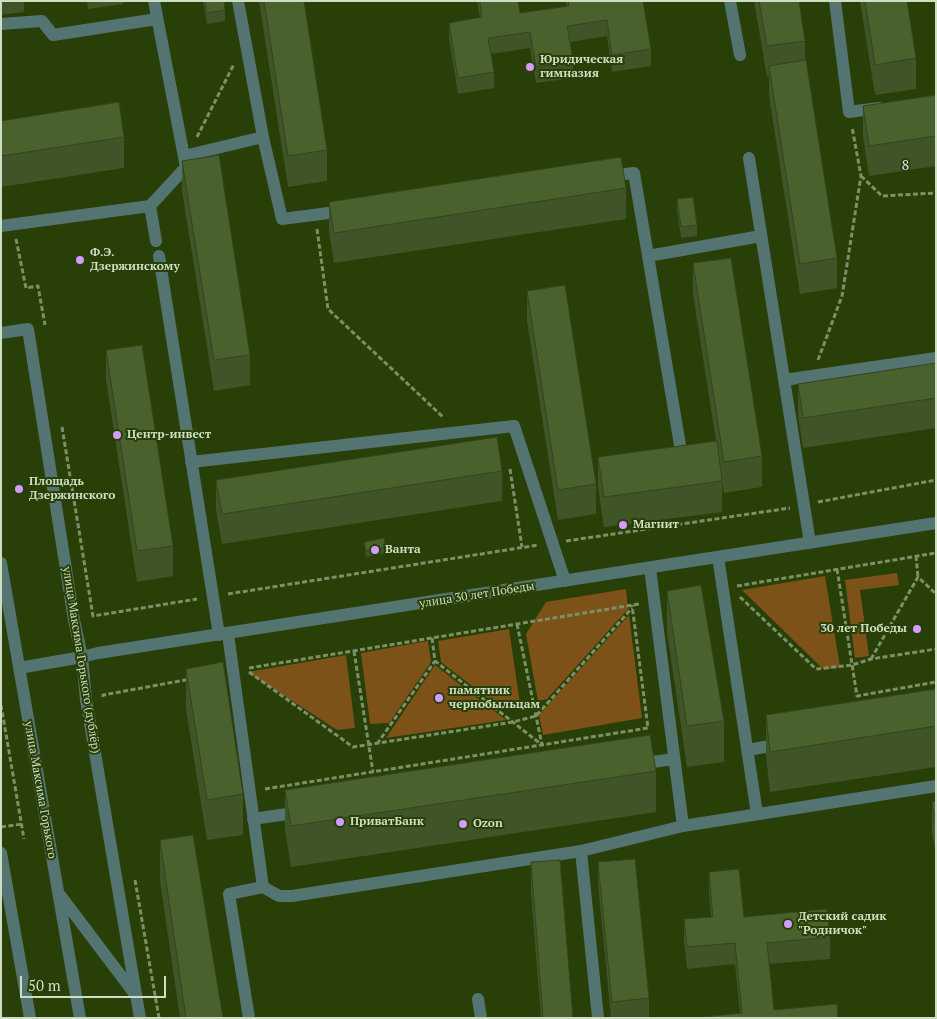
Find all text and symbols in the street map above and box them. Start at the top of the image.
place label: Юридическая гимназия [540,53,623,81]
marker: Юридическая гимназия [524,61,536,73]
district label: 8 [902,158,910,174]
place label: Ф.Э. Дзержинскому [90,246,180,274]
marker: Ф.Э. Дзержинскому [74,254,86,266]
place label: Центр-инвест [127,428,211,442]
marker: Центр-инвест [111,429,123,441]
place label: Площадь Дзержинского [29,475,115,503]
marker: Площадь Дзержинского [13,483,25,495]
place label: Магнит [633,518,679,532]
marker: Магнит [617,519,629,531]
place label: Ванта [385,543,421,557]
marker: Ванта [369,544,381,556]
street label: улица Максима Горького (дублёр) [59,566,103,754]
street label: улица 30 лет Победы [418,579,536,611]
place label: 30 лет Победы [820,622,907,636]
marker: 30 лет Победы [911,623,923,635]
place label: памятник чернобыльцам [449,684,540,712]
marker: памятник чернобыльцам [433,692,445,704]
street label: улица Максима Горького [21,720,59,860]
place label: ПриватБанк [350,815,424,829]
marker: ПриватБанк [334,816,346,828]
place label: Ozon [473,817,503,831]
marker: Ozon [457,818,469,830]
place label: Детский садик "Родничок" [798,910,886,938]
marker: Детский садик "Родничок" [782,918,794,930]
scale bar [22,966,169,998]
text: 50 m [28,975,61,995]

